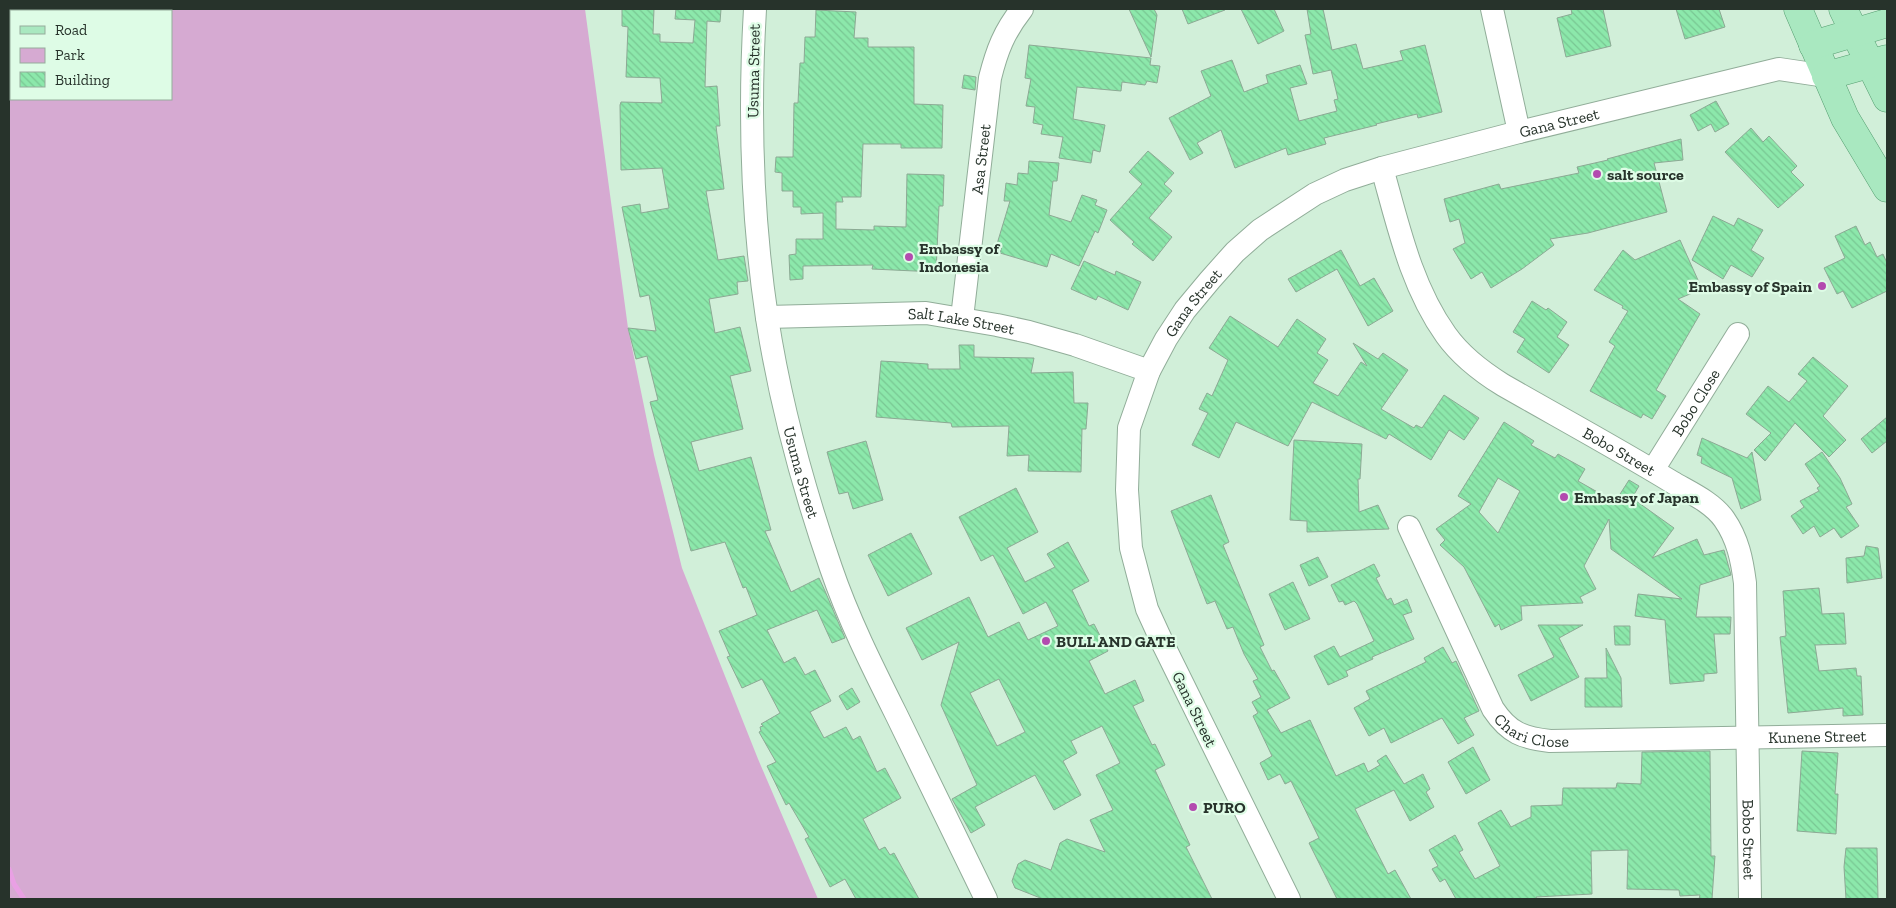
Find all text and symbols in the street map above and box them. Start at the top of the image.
legend [10,10,172,100]
text: Road [55,21,88,39]
street label: Usuma Street [743,24,764,118]
text: Park [55,46,85,64]
text: Building [55,71,110,89]
street label: Gana Street [1517,104,1601,142]
street label: Asa Street [967,123,995,195]
place label: salt source [1607,165,1684,184]
marker: salt source [1591,168,1603,180]
place label: Embassy of Indonesia [919,239,1000,276]
marker: Embassy of Indonesia [903,251,915,263]
street label: Gana Street [1161,265,1226,341]
place label: Embassy of Spain [1688,277,1813,296]
marker: Embassy of Spain [1816,280,1828,292]
street label: Salt Lake Street [908,304,1017,339]
street label: Bobo Close [1668,365,1724,440]
street label: Bobo Street [1580,423,1659,480]
street label: Usuma Street [779,425,823,521]
place label: Embassy of Japan [1574,488,1700,507]
marker: Embassy of Japan [1558,491,1570,503]
place label: BULL AND GATE [1056,632,1175,651]
marker: BULL AND GATE [1040,635,1052,647]
street label: Gana Street [1168,668,1221,750]
street label: Chari Close [1490,710,1569,751]
street label: Kunene Street [1768,726,1867,747]
place label: PURO [1203,798,1246,817]
street label: Bobo Street [1738,799,1759,880]
marker: PURO [1187,801,1199,813]

